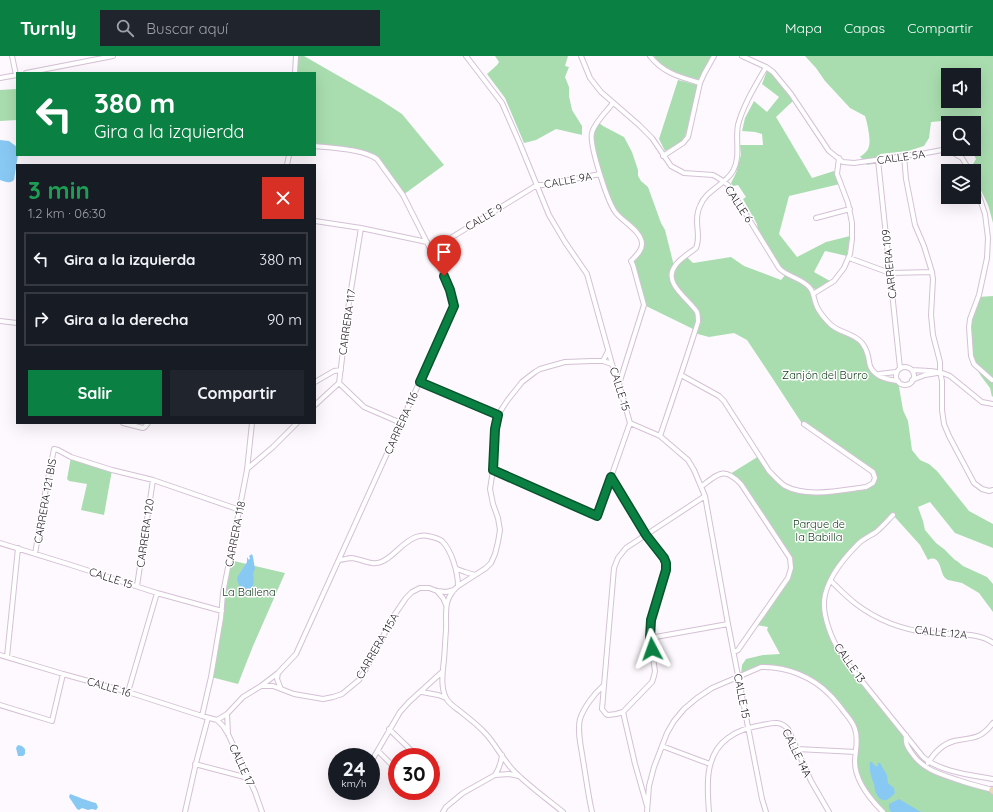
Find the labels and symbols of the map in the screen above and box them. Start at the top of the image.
street label: CALLE 5A [876,147,926,167]
street label: CALLE 9A [543,169,593,191]
street label: CALLE 6 [722,183,756,225]
street label: CALLE 9 [463,200,505,234]
street label: CARRERA 109 [878,229,900,299]
pin [427,235,461,276]
street label: CARRERA 117 [335,288,359,356]
street label: CALLE 15 [607,365,633,413]
park label: Zanjón del Burro [782,368,868,382]
street label: CARRERA 116 [381,390,421,456]
street label: CARRERA 121 BIS [31,457,59,545]
street label: CARRERA 120 [133,498,157,568]
street label: CARRERA 118 [222,500,248,568]
park label: Parque de la Babilla [793,517,845,544]
street label: CALLE 15 [87,564,135,592]
park label: La Ballena [222,585,276,599]
street label: CARRERA 115A [352,610,402,682]
street label: CALLE 12A [914,622,968,642]
position arrow [631,628,673,670]
street label: CALLE 13 [831,641,869,686]
street label: CALLE 15 [731,672,753,720]
street label: CALLE 16 [85,674,133,700]
street label: CALLE 14A [779,727,815,779]
street label: CALLE 17 [226,742,258,789]
speed limit sign: 30 [388,748,440,800]

